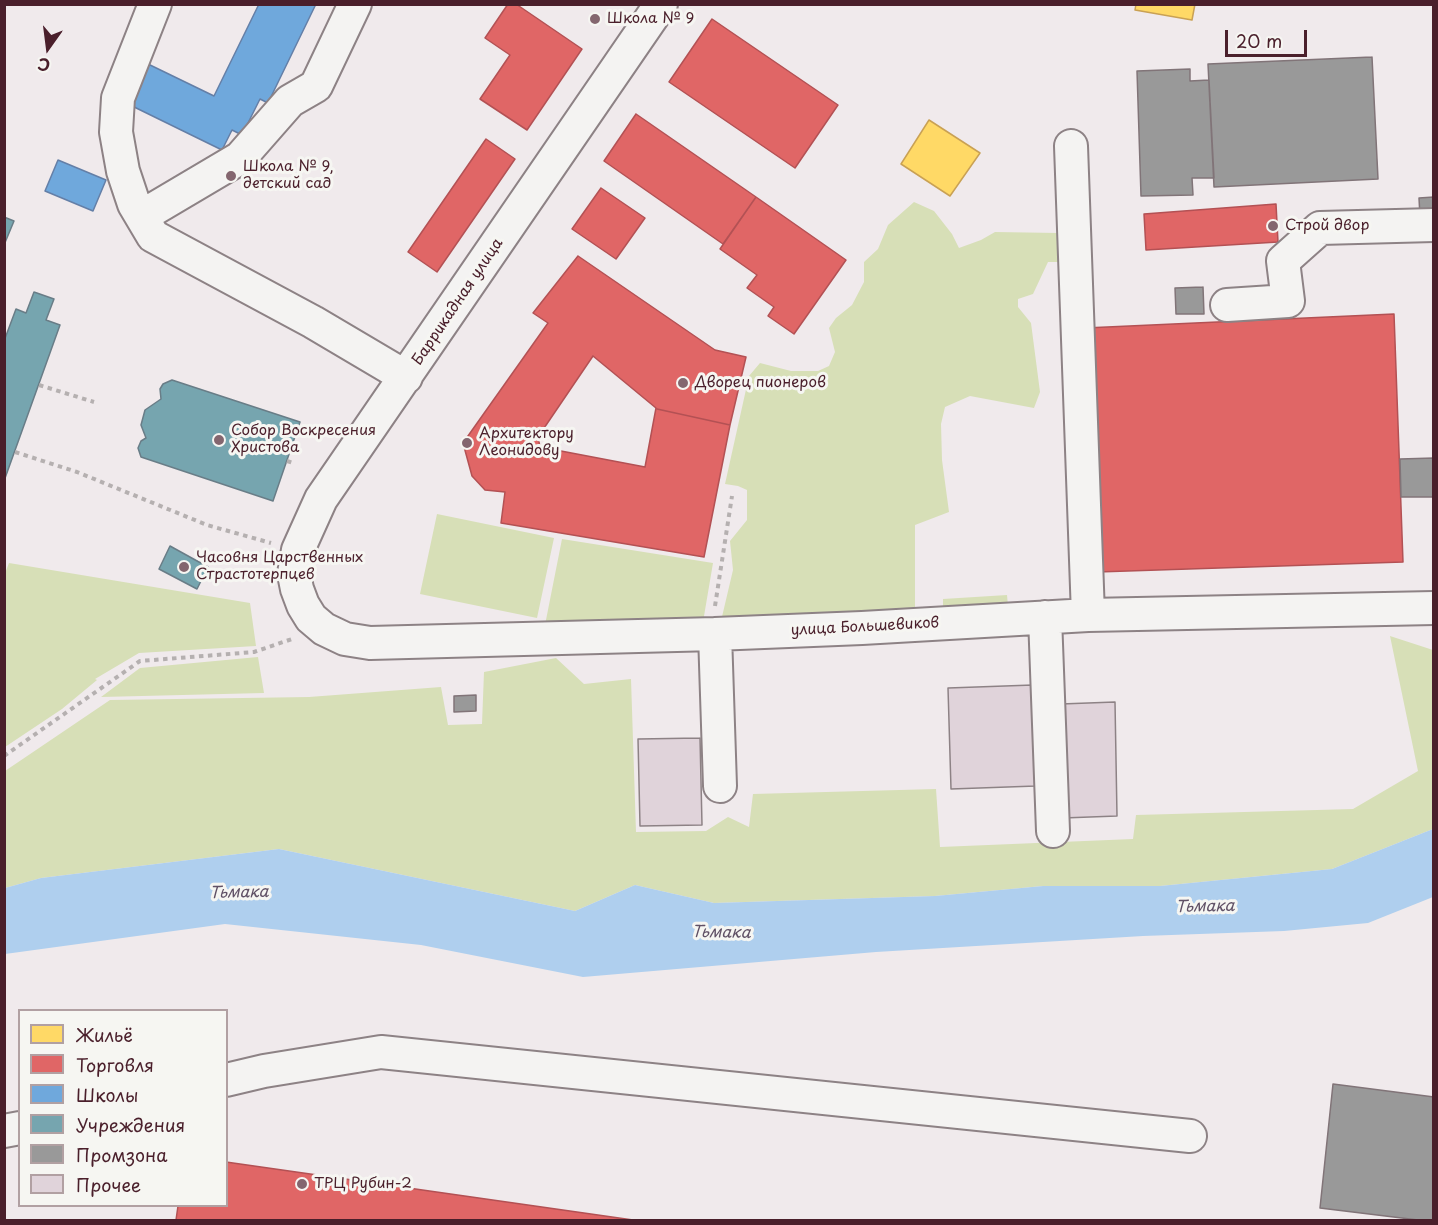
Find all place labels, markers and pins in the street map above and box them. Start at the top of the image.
place label: Школа № 9 [607,10,694,28]
marker: Школа № 9 [588,12,602,26]
place label: Школа № 9, детский сад [243,158,334,193]
marker: Школа № 9, детский сад [224,169,238,183]
place label: Строй двор [1285,217,1369,235]
marker: Строй двор [1266,219,1280,233]
place label: Дворец пионеров [695,374,826,392]
marker: Дворец пионеров [676,376,690,390]
place label: Собор Воскресения Христова [231,422,376,457]
place label: Архитектору Леонидову [479,425,574,460]
marker: Собор Воскресения Христова [212,433,226,447]
marker: Архитектору Леонидову [460,436,474,450]
place label: Часовня Царственных Страстотерпцев [196,549,363,584]
marker: Часовня Царственных Страстотерпцев [177,560,191,574]
place label: ТРЦ Рубин-2 [314,1175,412,1193]
marker: ТРЦ Рубин-2 [295,1177,309,1191]

